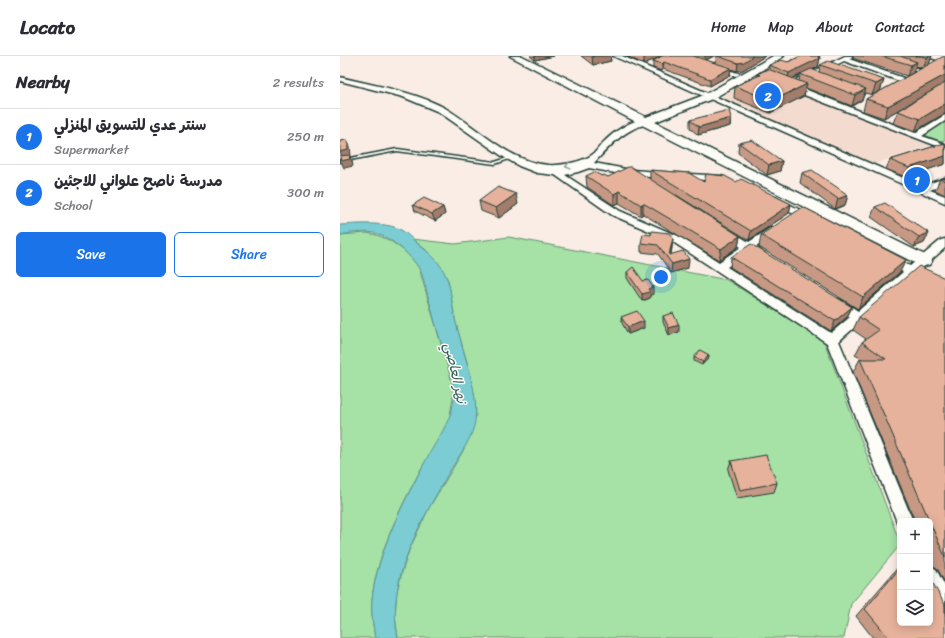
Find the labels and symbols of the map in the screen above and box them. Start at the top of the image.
pin: 2 [755,81,781,111]
one-way arrow [565,161,571,169]
pin: 1 [904,165,930,195]
your location [651,267,671,287]
water label: نهر العاصي [437,341,475,408]

